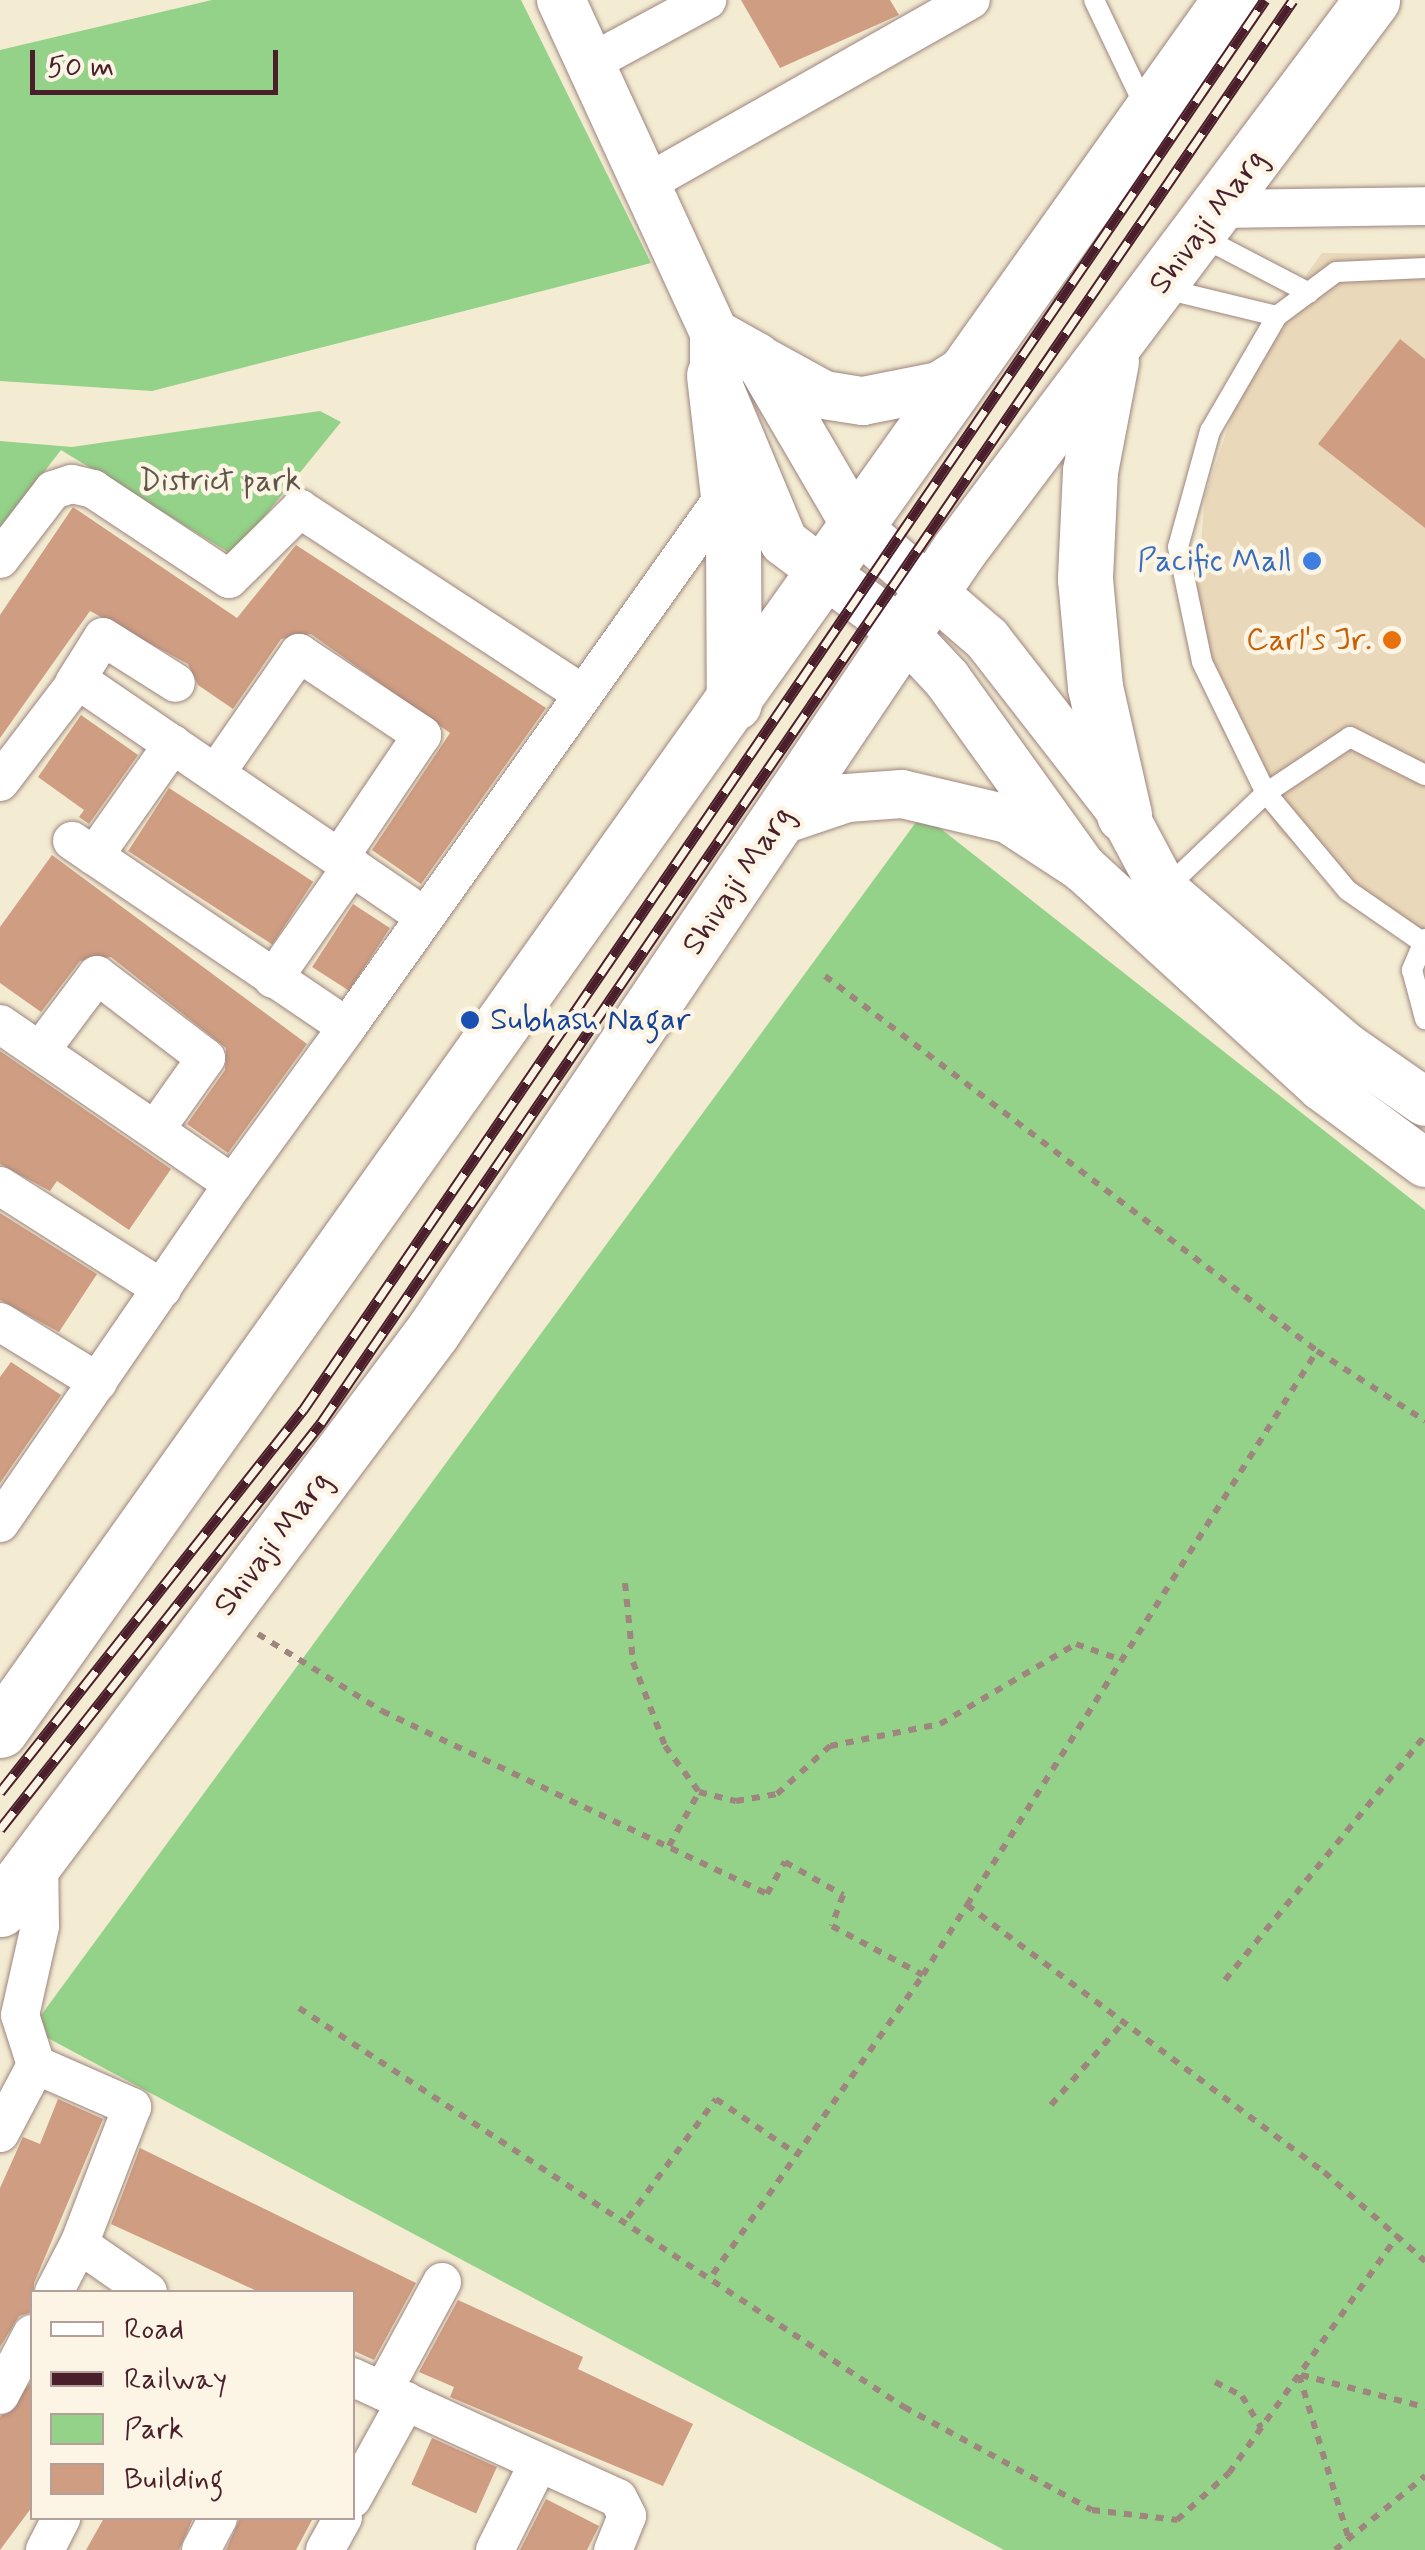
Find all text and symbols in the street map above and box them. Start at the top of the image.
scale bar [35,30,282,92]
text: 50 m [47,48,114,87]
street label: Shivaji Marg [1142,143,1274,301]
park label: District park [139,462,301,500]
place label: Pacific Mall [1139,542,1292,580]
marker: Pacific Mall [1301,550,1323,572]
place label: Carl's Jr. [1245,621,1372,659]
marker: Carl's Jr. [1381,629,1403,651]
street label: Shivaji Marg [675,800,801,962]
place label: Subhash Nagar [490,1001,691,1039]
marker: Subhash Nagar [459,1009,481,1031]
street label: Shivaji Marg [207,1465,339,1623]
legend [30,2290,355,2520]
text: Road [124,2310,184,2349]
text: Railway [124,2360,227,2399]
text: Park [124,2410,184,2449]
text: Building [124,2460,223,2499]

